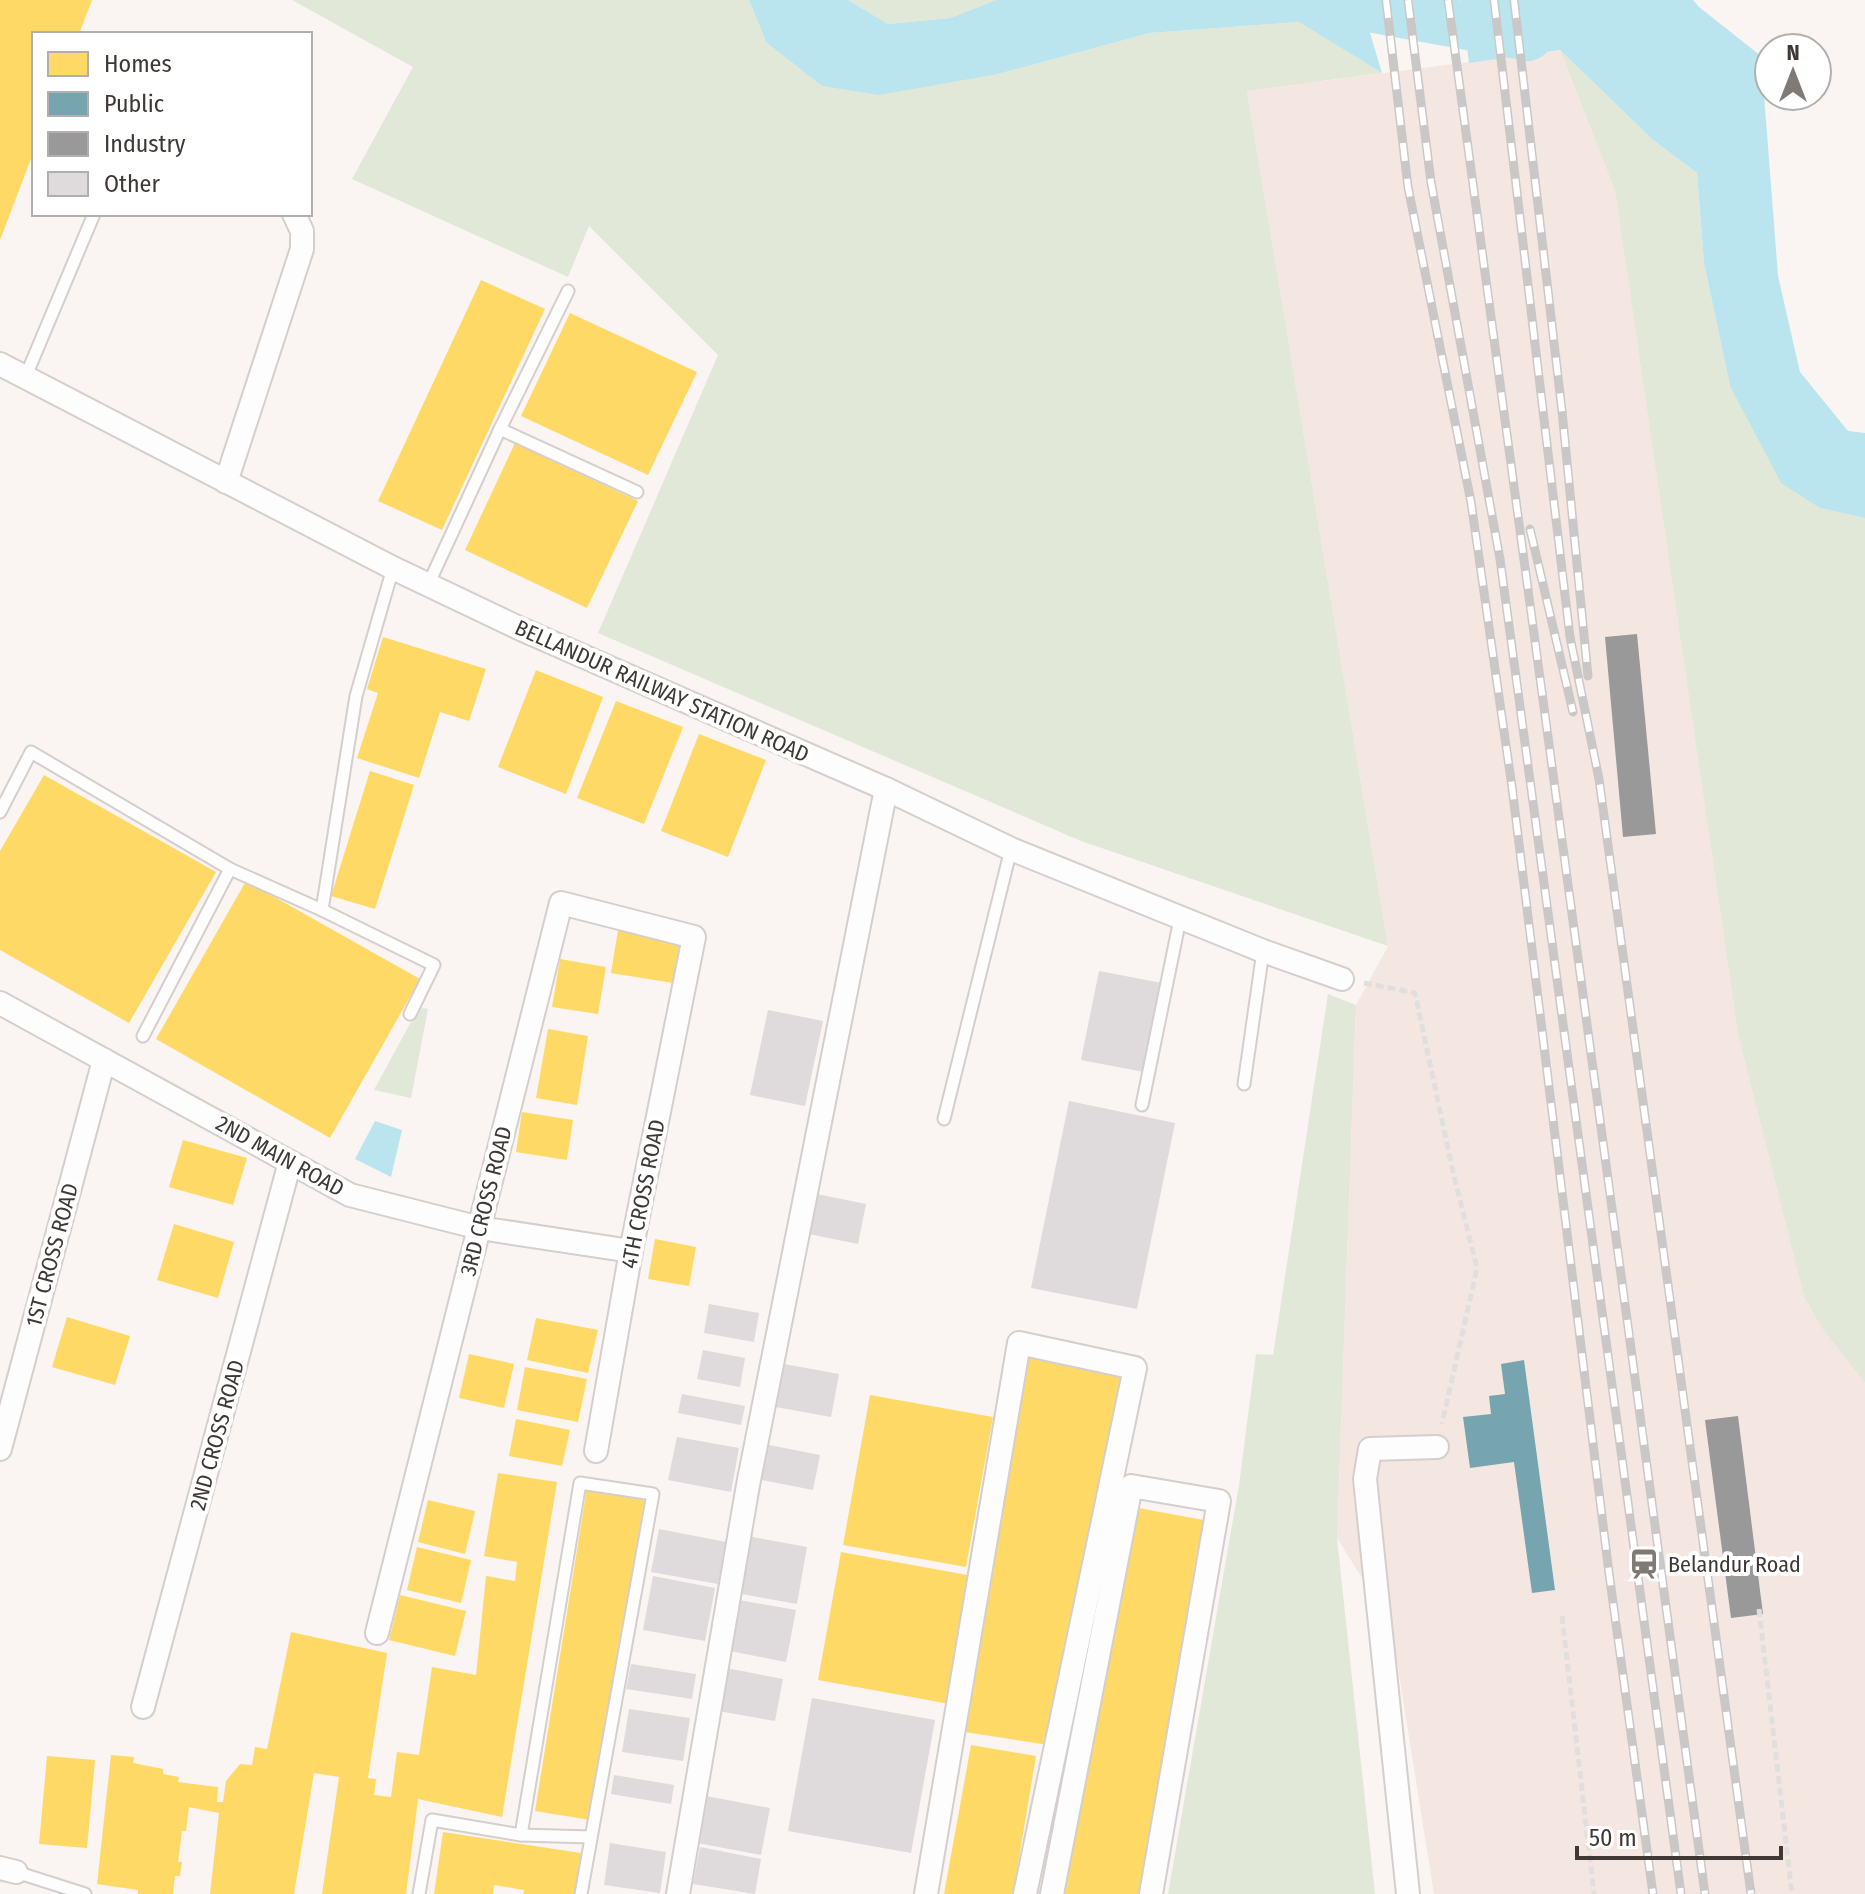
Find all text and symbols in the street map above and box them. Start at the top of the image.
legend [32,32,312,216]
north arrow [1753,32,1833,112]
text: N [1786,39,1800,66]
text: Homes [104,50,172,78]
text: Public [104,90,164,118]
text: Industry [104,130,186,158]
text: Other [104,170,160,198]
street label: BELLANDUR RAILWAY STATION ROAD [511,614,813,768]
street label: 2ND MAIN ROAD [211,1110,349,1202]
street label: 4TH CROSS ROAD [615,1117,671,1271]
street label: 3RD CROSS ROAD [454,1123,518,1279]
street label: 1ST CROSS ROAD [20,1180,84,1330]
street label: 2ND CROSS ROAD [184,1357,250,1513]
station icon: Belandur Road [1627,1547,1661,1581]
place label: Belandur Road [1668,1551,1801,1578]
scale bar [1577,1810,1781,1860]
text: 50 m [1589,1824,1637,1852]

